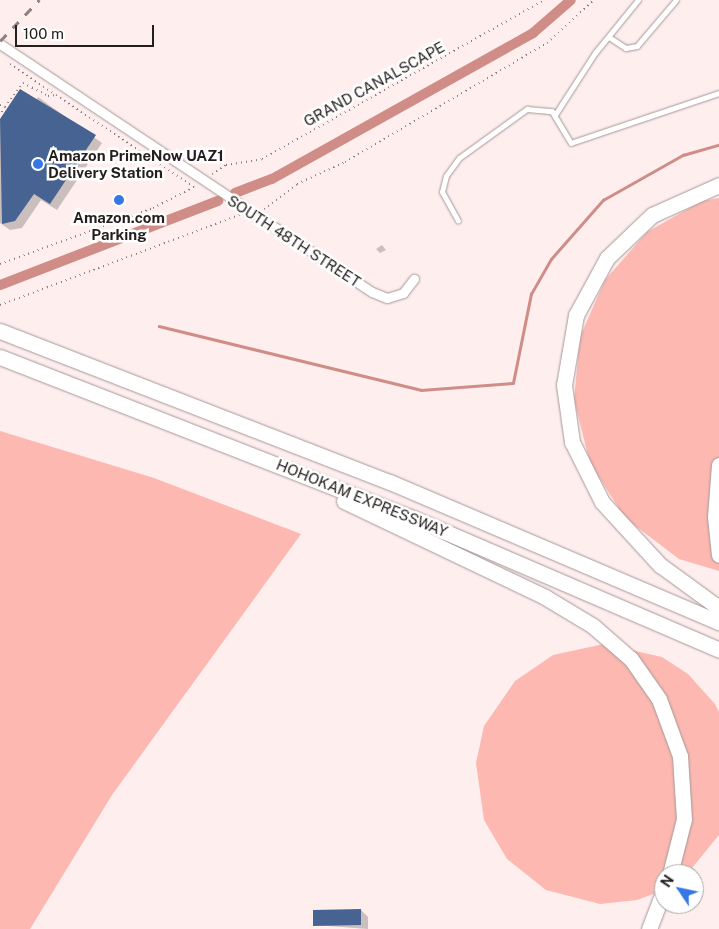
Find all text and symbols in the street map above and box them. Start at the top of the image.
scale bar [18,15,156,47]
text: 100 m [23,25,64,42]
street label: GRAND CANALSCAPE [300,38,448,130]
place label: Amazon PrimeNow UAZ1 Delivery Station [48,146,224,181]
marker: Amazon PrimeNow UAZ1 Delivery Station [32,158,44,170]
street label: SOUTH 48TH STREET [224,191,364,291]
marker: Amazon.com Parking [113,194,125,206]
place label: Amazon.com Parking [73,208,165,243]
street label: HOHOKAM EXPRESSWAY [274,455,450,541]
north arrow [654,864,704,914]
text: N [658,872,677,890]

